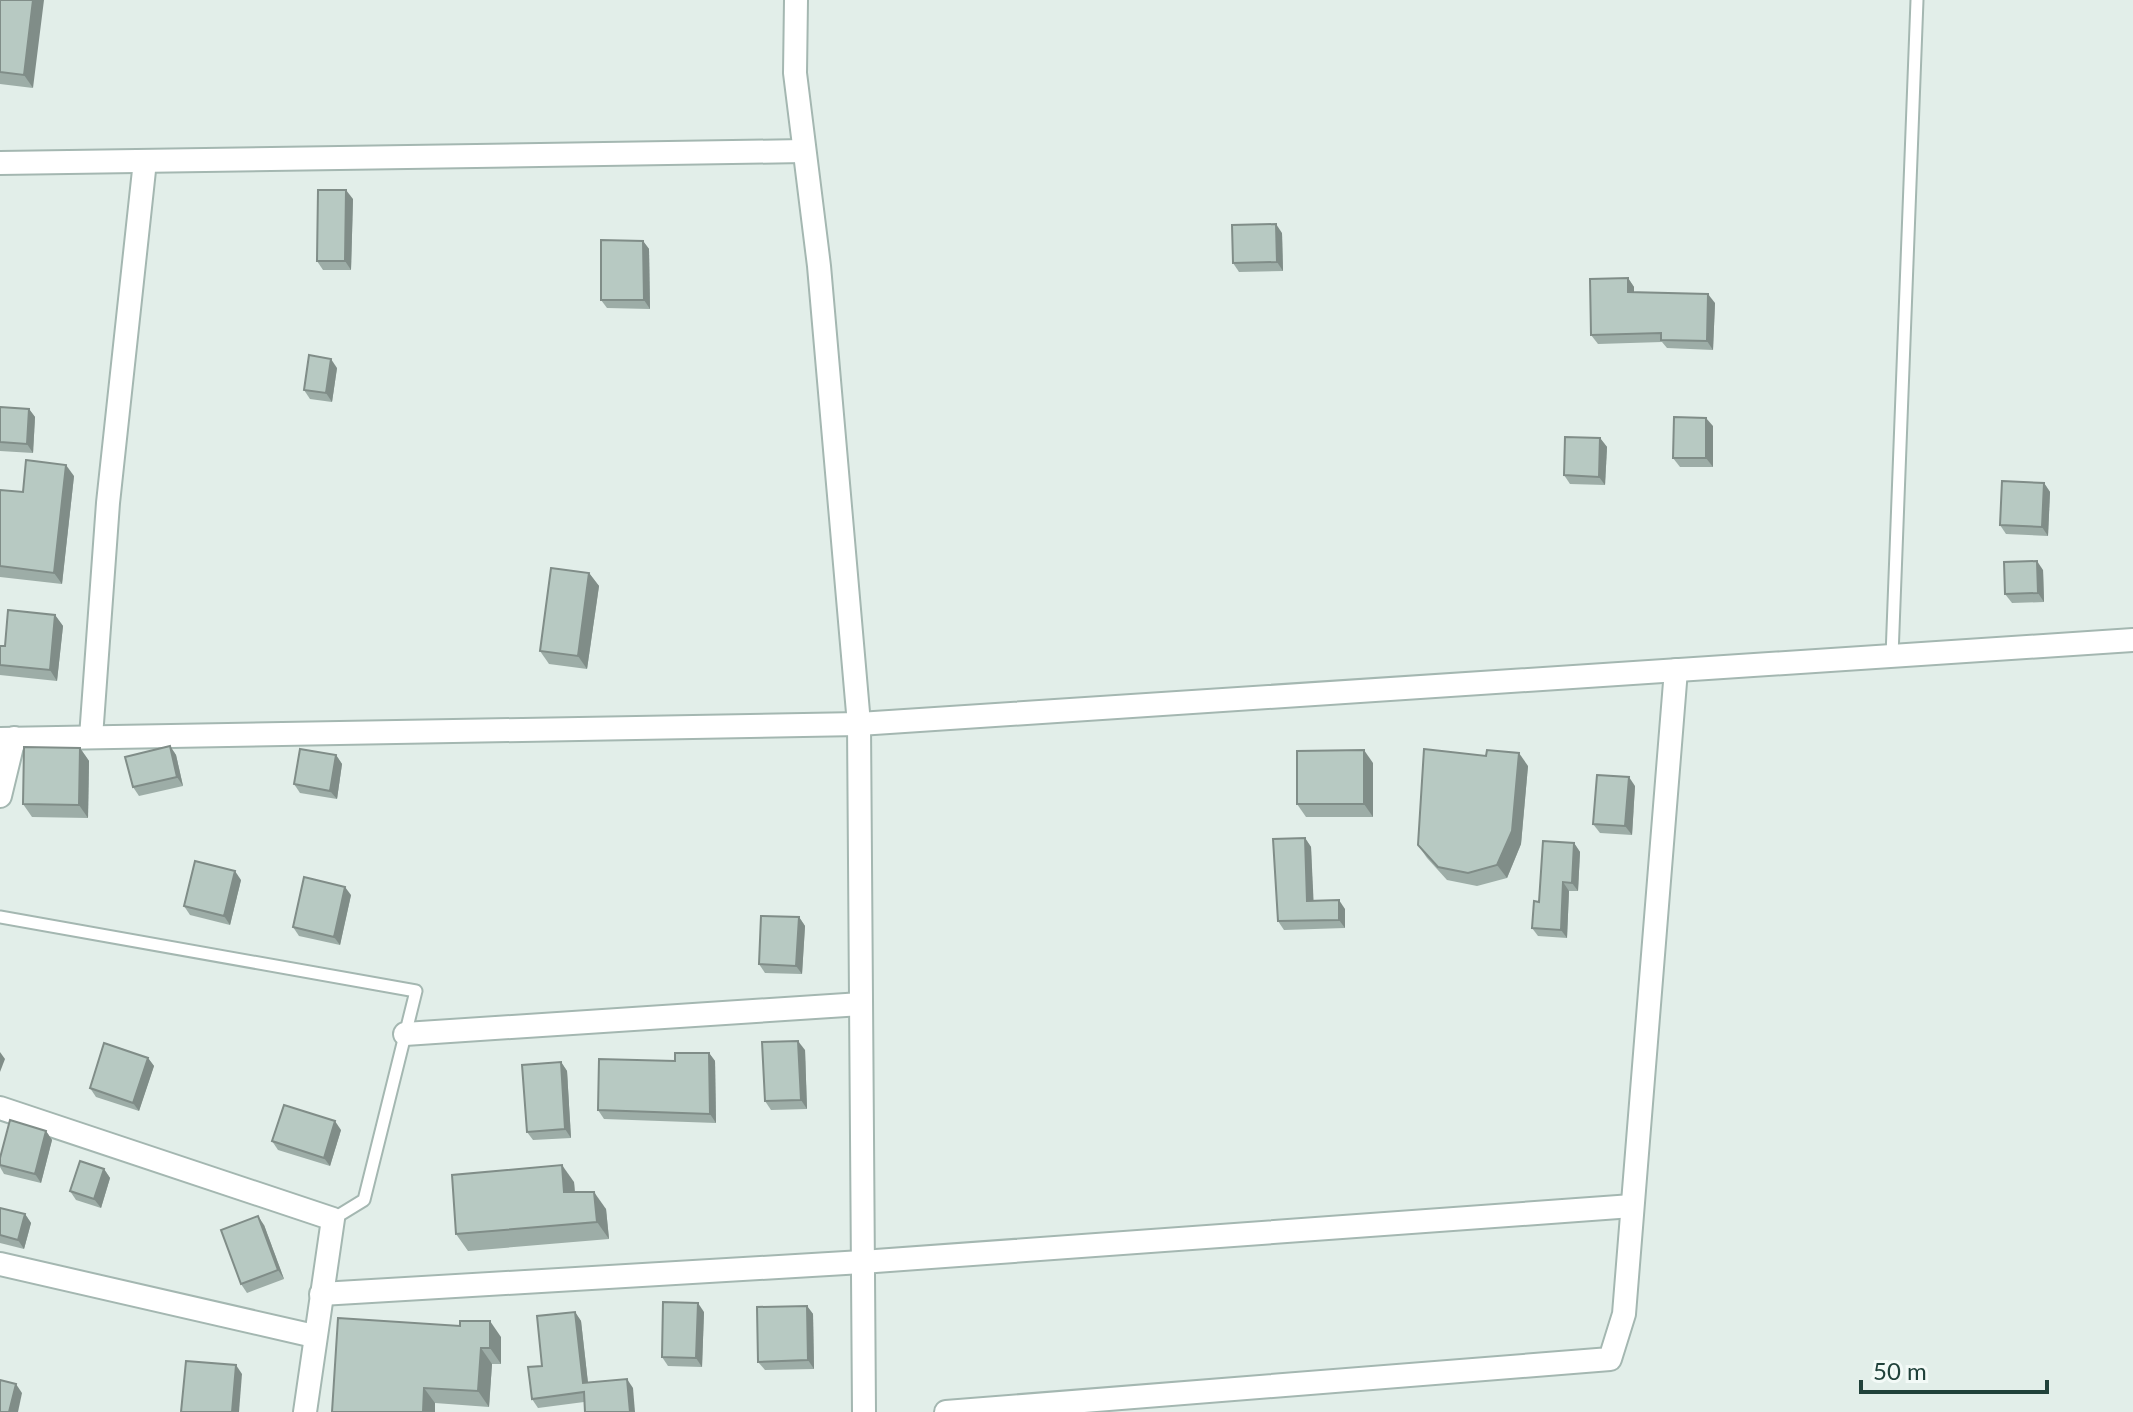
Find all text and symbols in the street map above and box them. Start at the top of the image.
scale bar [1861,1344,2047,1394]
text: 50 m [1873,1356,1927,1385]

